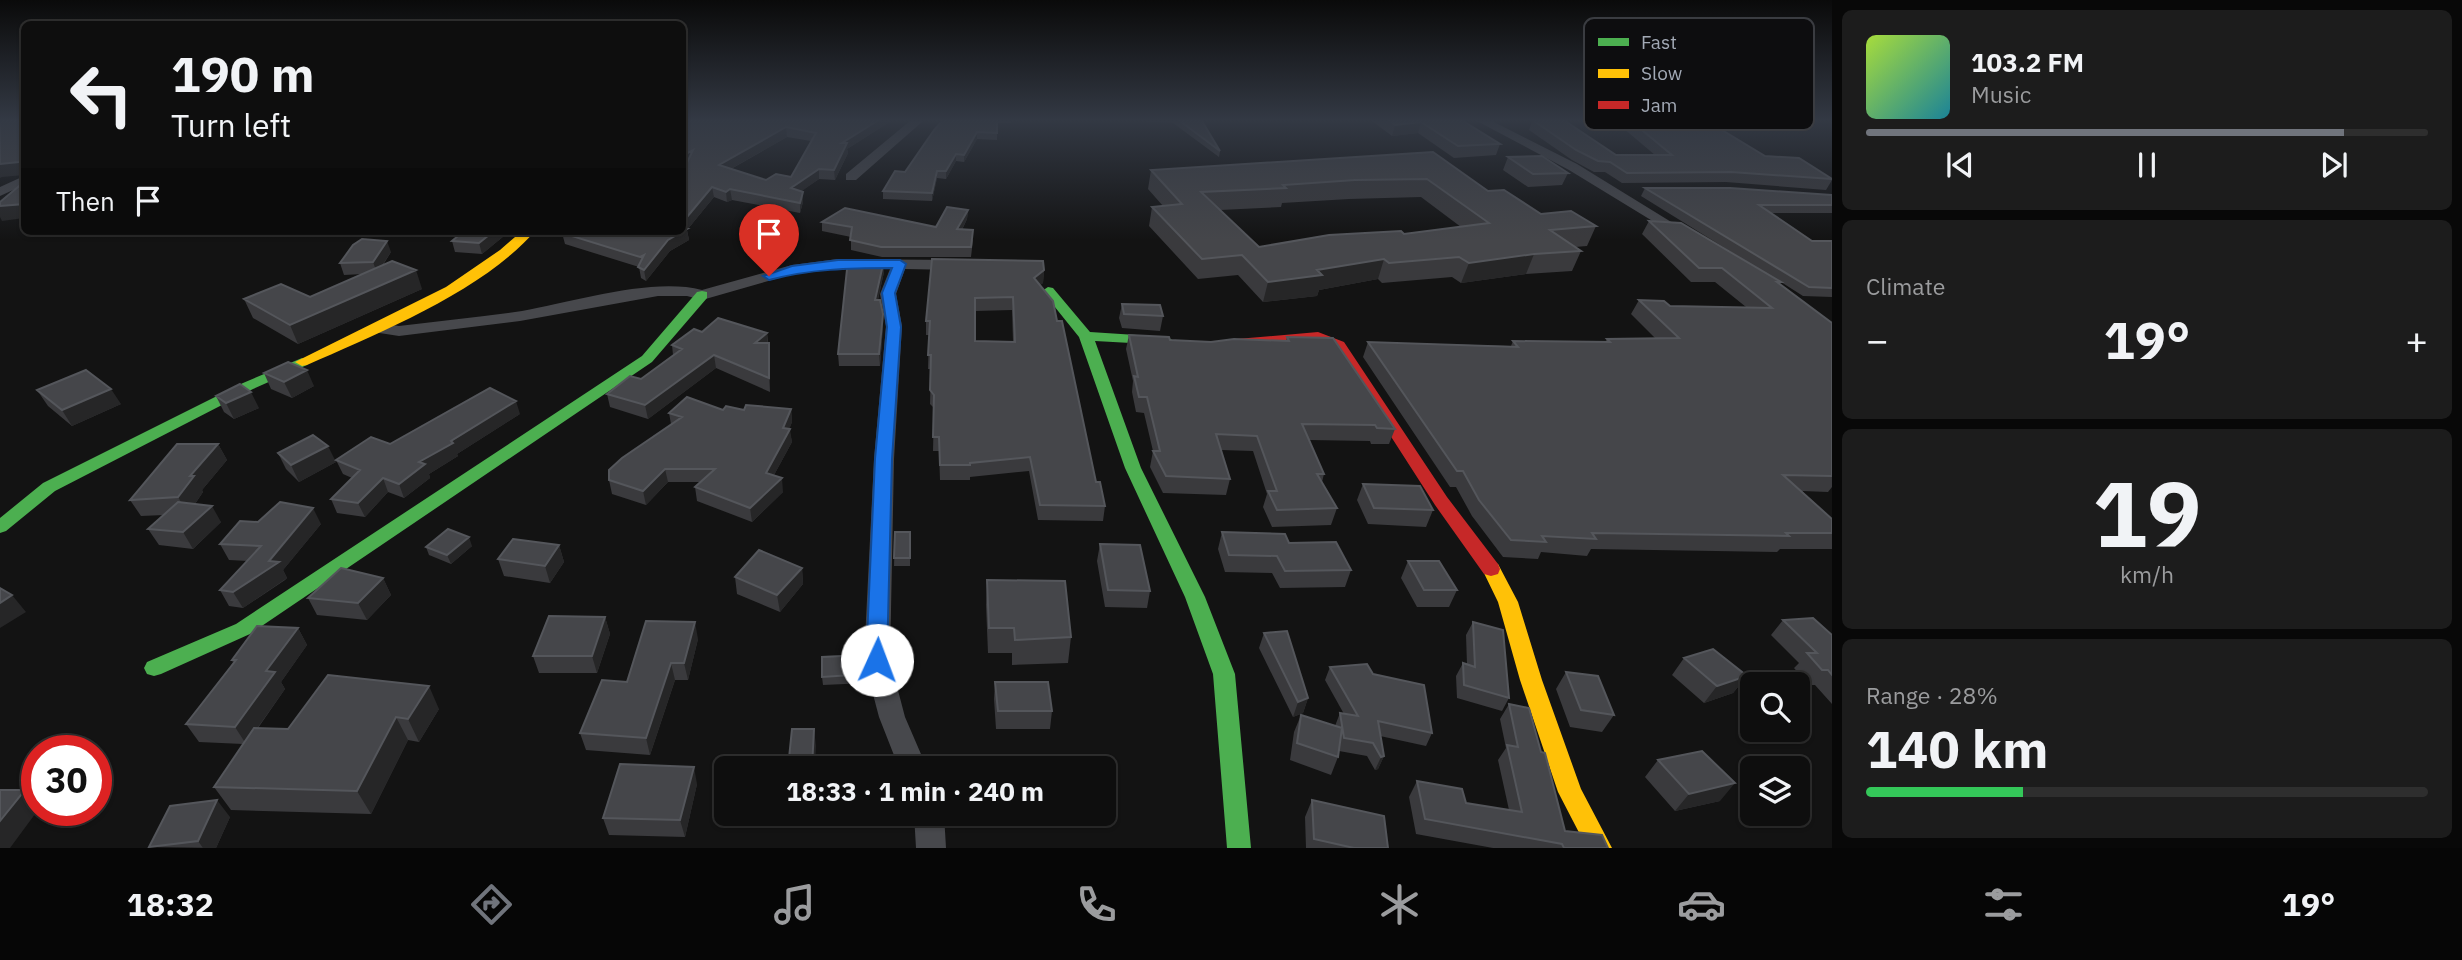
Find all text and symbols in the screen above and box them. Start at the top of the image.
legend [1584,18,1814,130]
text: Fast [1641,30,1677,54]
text: 190 m [171,42,315,105]
text: 103.2 FM [1971,45,2084,79]
icon: left [56,49,147,140]
text: Slow [1641,61,1682,85]
text: Music [1971,79,2031,109]
text: Jam [1641,93,1677,117]
text: Turn left [171,104,291,146]
icon: previous [1941,146,1979,184]
icon: pause [2128,146,2166,184]
icon: next [2315,146,2353,184]
icon: arrive [129,182,167,220]
text: Then [56,184,115,218]
pin [739,204,799,276]
icon: arrive [750,215,788,253]
text: Climate [1866,271,1945,301]
text: 19° [2104,306,2190,373]
text: − [1866,315,1889,364]
text: + [2405,315,2428,364]
text: 19 [2092,454,2202,572]
text: km/h [2120,559,2174,589]
position arrow [840,623,914,697]
map controls [1740,672,1810,826]
button: search [1740,672,1810,742]
text: Range · 28% [1866,680,1998,710]
text: 140 km [1866,715,2048,782]
speed limit sign: 30 [21,735,112,826]
button: layers [1740,756,1810,826]
text: 18:33 · 1 min · 240 m [786,774,1044,808]
icon: directions [467,880,516,929]
icon: music [770,880,819,929]
icon: phone [1072,880,1121,929]
icon: climate [1375,880,1424,929]
icon: car [1677,880,1726,929]
icon: filters [1979,880,2028,929]
text: 18:32 [127,883,214,925]
text: 19° [2282,883,2335,925]

